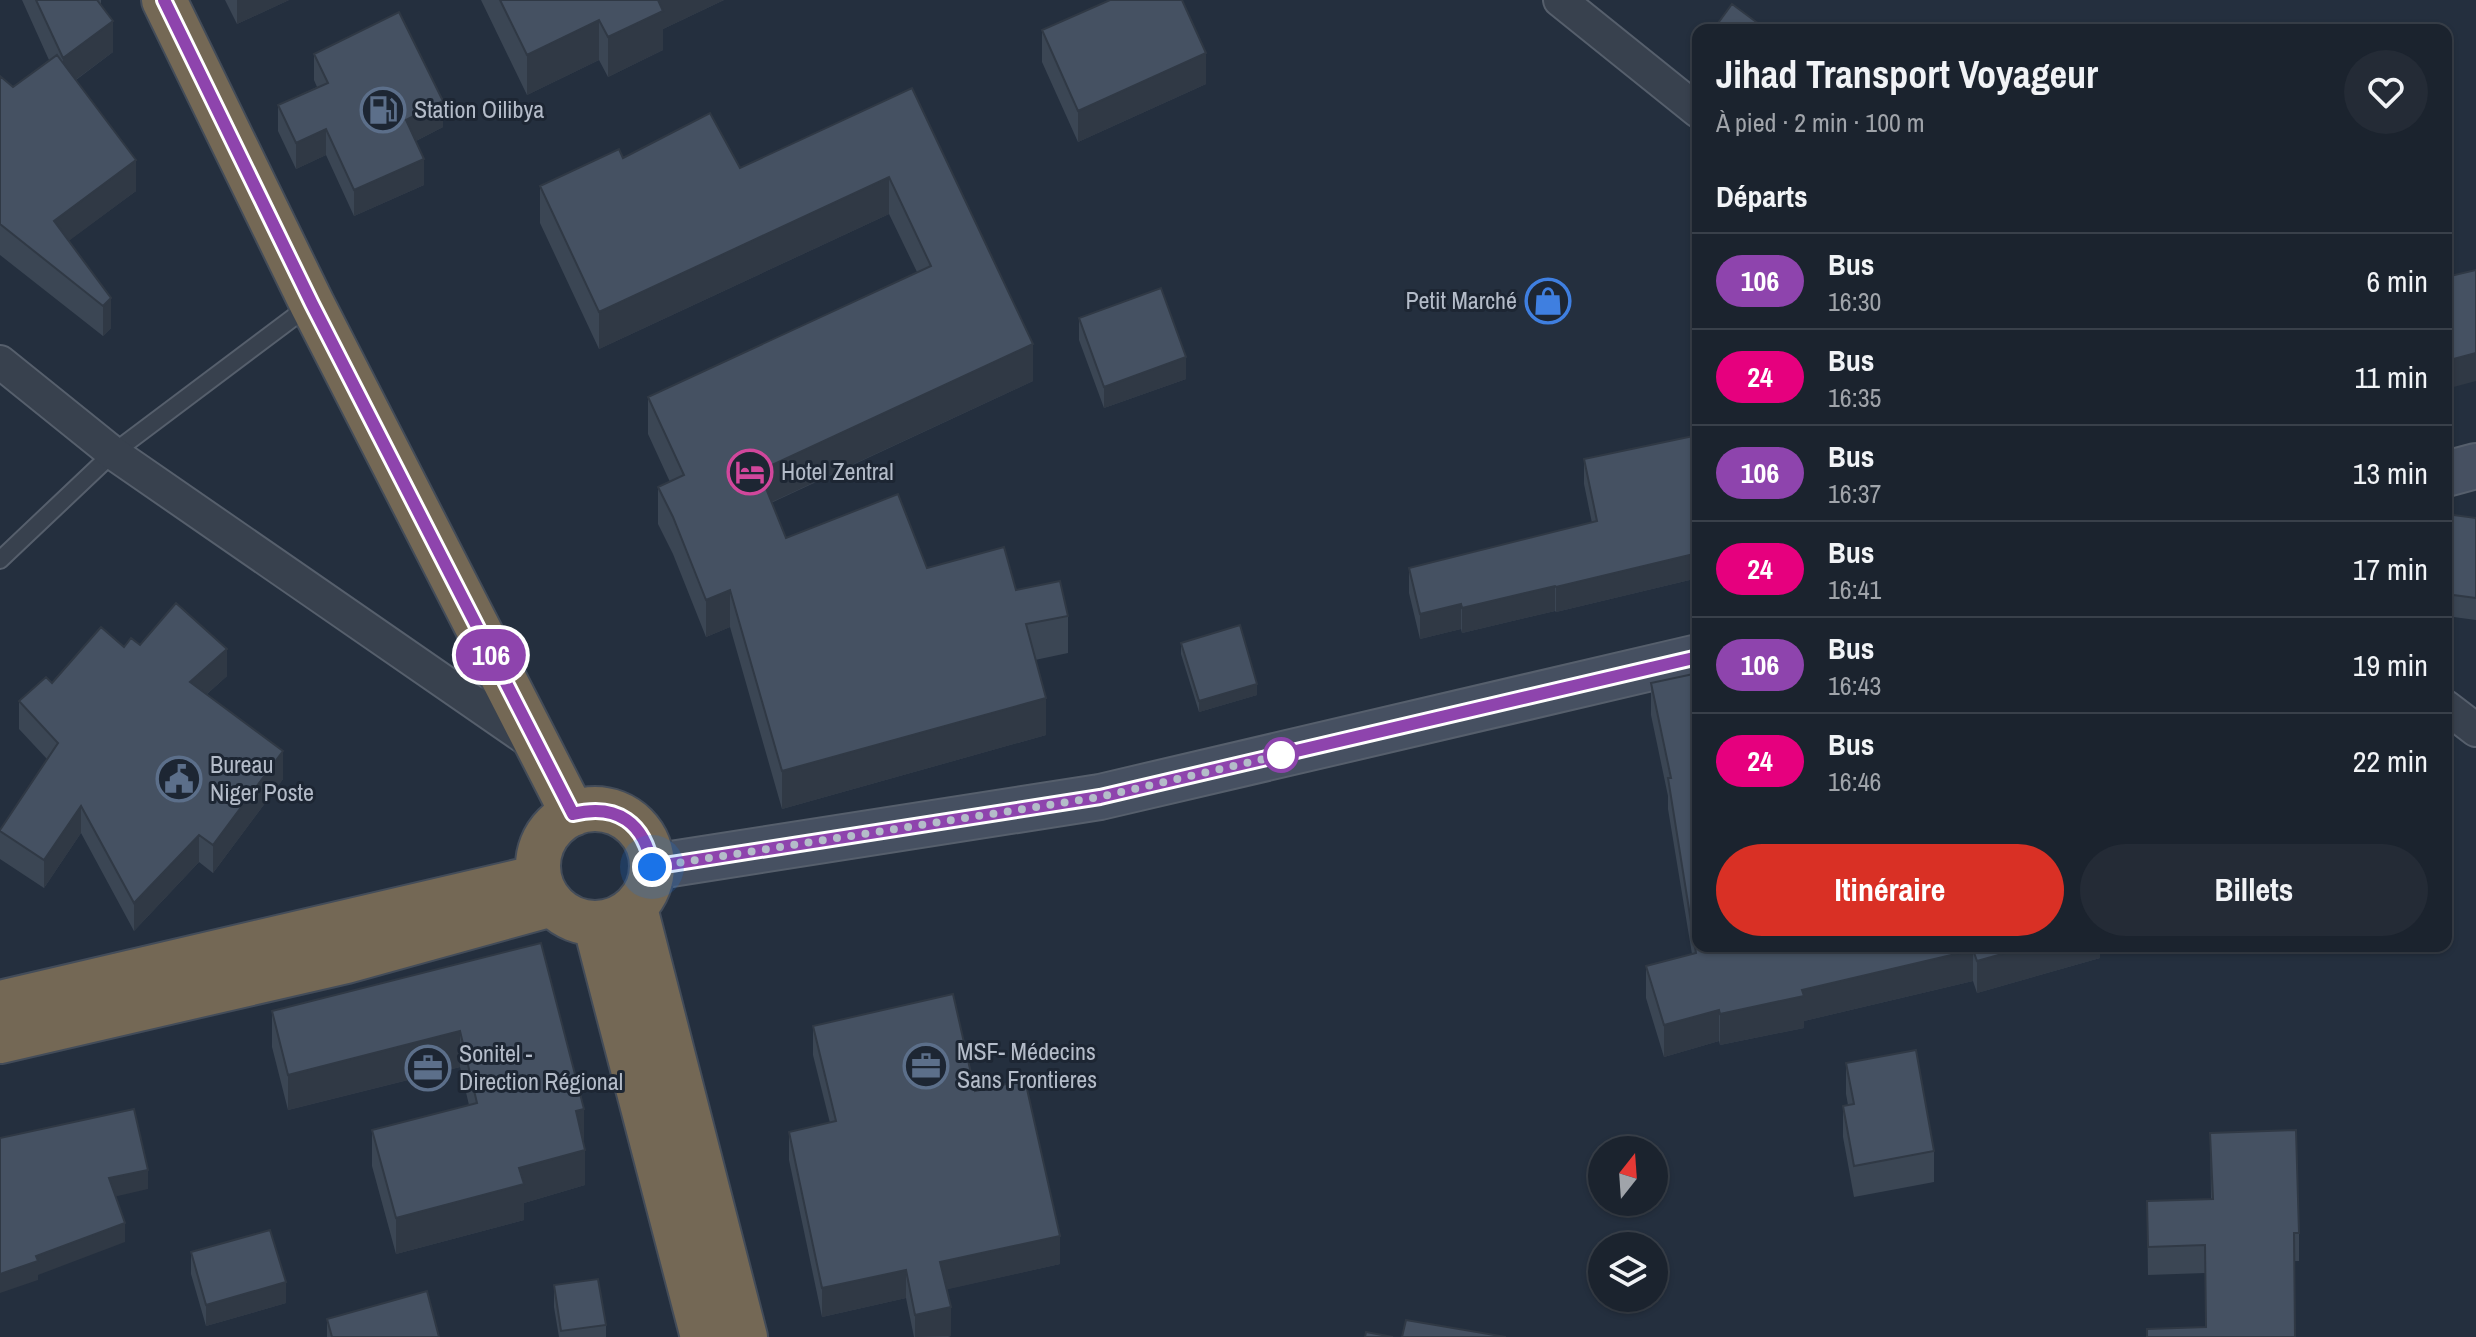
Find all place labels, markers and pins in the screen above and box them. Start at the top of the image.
fuel station icon: Station Oilibya [359,86,407,134]
place label: Station Oilibya [414,93,544,125]
shop icon: Petit Marché [1524,277,1572,325]
place label: Petit Marché [1405,284,1517,316]
hotel icon: Hotel Zentral [726,448,774,496]
place label: Hotel Zentral [781,455,894,487]
unlabelled marker [1264,738,1298,772]
place label: Bureau Niger Poste [210,748,314,808]
public building icon: Bureau Niger Poste [155,755,203,803]
place label: MSF- Médecins Sans Frontieres [957,1035,1097,1095]
place label: Sonitel - Direction Régional [459,1037,623,1097]
office icon: MSF- Médecins Sans Frontieres [902,1042,950,1090]
office icon: Sonitel - Direction Régional [404,1044,452,1092]

